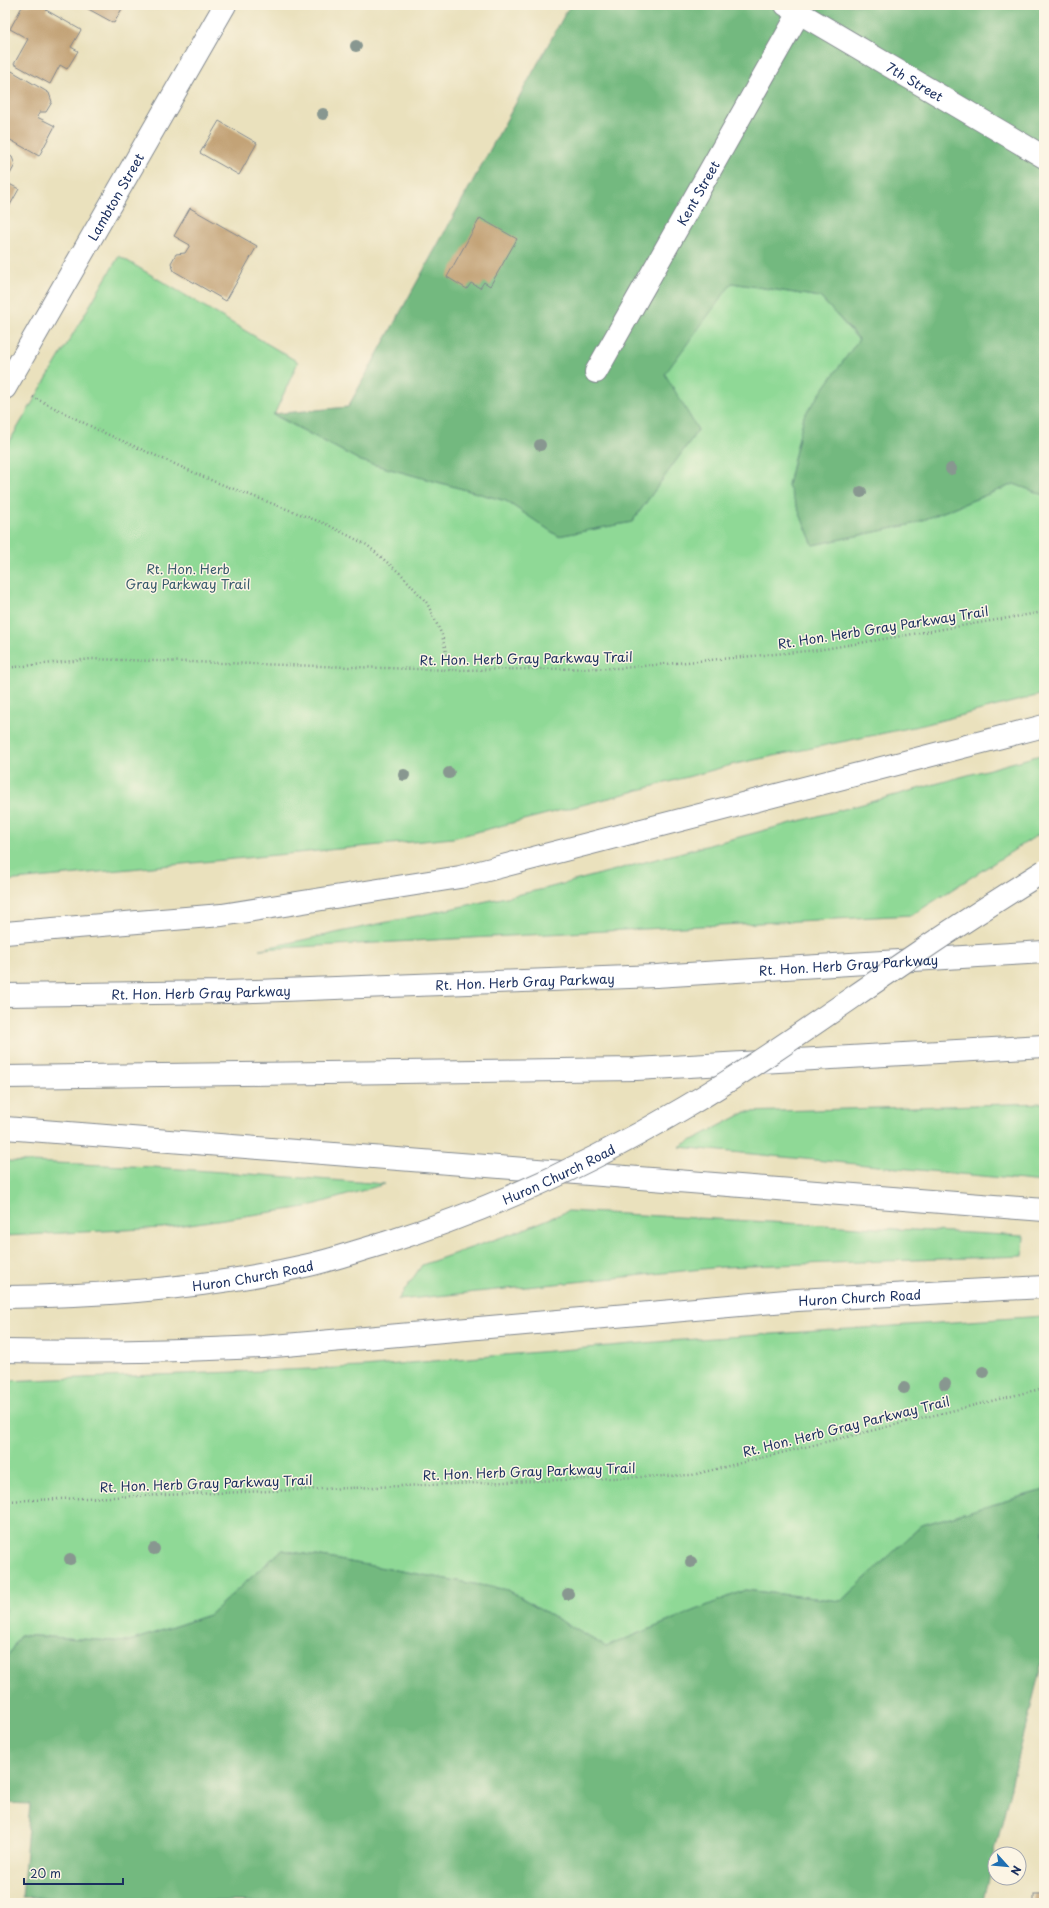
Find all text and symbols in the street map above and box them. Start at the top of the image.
street label: 7th Street [883,57,947,105]
street label: Lambton Street [82,149,148,244]
street label: Kent Street [671,157,723,229]
park label: Rt. Hon. Herb Gray Parkway Trail [126,559,250,593]
street label: Rt. Hon. Herb Gray Parkway Trail [776,601,990,653]
street label: Rt. Hon. Herb Gray Parkway Trail [419,647,633,669]
street label: Rt. Hon. Herb Gray Parkway [758,949,938,979]
street label: Rt. Hon. Herb Gray Parkway [435,968,615,994]
street label: Rt. Hon. Herb Gray Parkway [111,980,291,1003]
street label: Huron Church Road [499,1139,618,1208]
street label: Huron Church Road [191,1255,315,1295]
street label: Huron Church Road [798,1284,922,1309]
street label: Rt. Hon. Herb Gray Parkway Trail [740,1391,952,1461]
street label: Rt. Hon. Herb Gray Parkway Trail [422,1458,636,1484]
street label: Rt. Hon. Herb Gray Parkway Trail [99,1470,313,1496]
north arrow [987,1846,1027,1886]
scale bar [24,1860,123,1886]
text: N [1007,1863,1026,1879]
text: 20 m [30,1864,61,1882]

